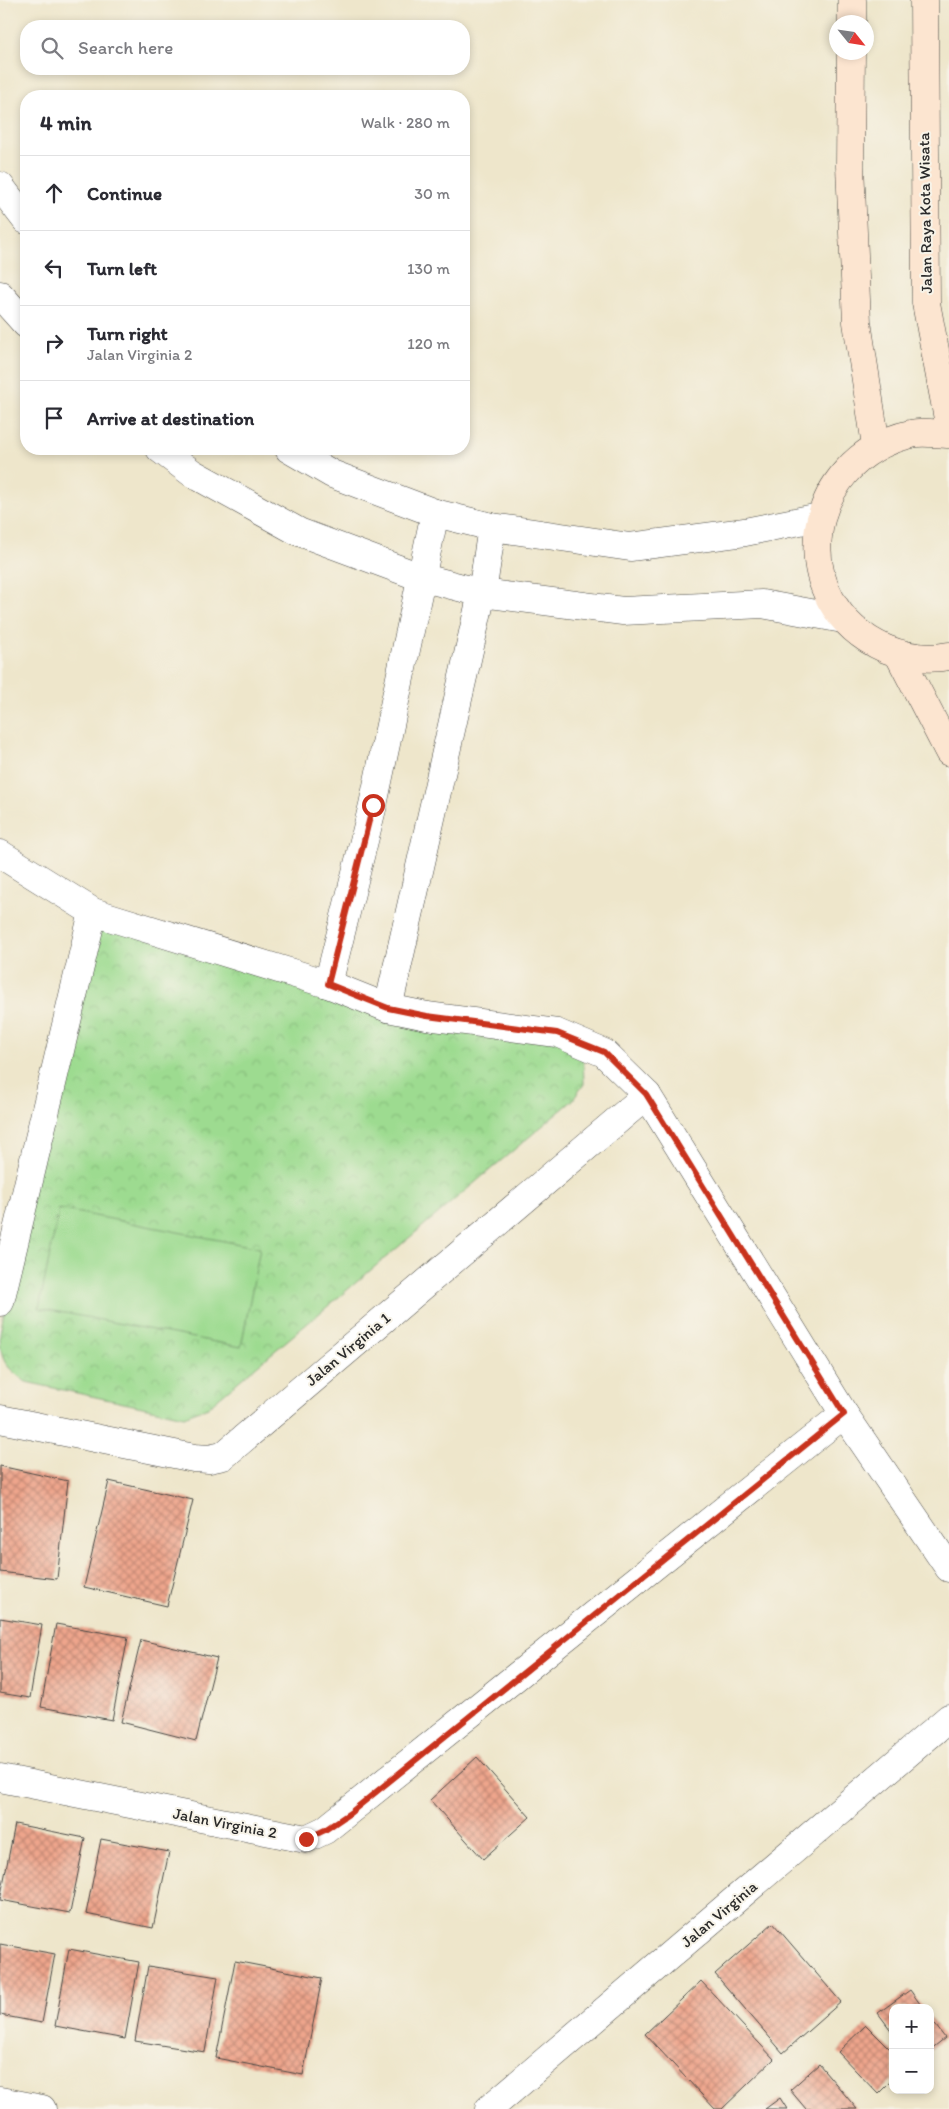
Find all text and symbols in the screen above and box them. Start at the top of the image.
north arrow [829,15,874,60]
search box [20,20,470,75]
icon: search [38,34,66,62]
text: Search here [78,36,173,59]
text: 4 min [40,110,92,135]
text: Walk · 280 m [361,113,450,132]
street label: Jalan Raya Kota Wisata [914,131,936,294]
icon: ahead [40,179,68,207]
text: Continue [87,182,162,205]
text: 30 m [414,184,450,203]
icon: left [40,254,68,282]
text: Turn left [87,257,157,280]
text: 130 m [407,259,450,278]
text: Turn right [87,322,168,345]
icon: right [40,329,68,357]
text: 120 m [407,334,450,353]
text: Jalan Virginia 2 [87,345,192,364]
icon: arrive [40,404,68,432]
text: Arrive at destination [87,407,254,430]
route start [362,794,385,817]
street label: Jalan Virginia 1 [302,1308,395,1390]
street label: Jalan Virginia 2 [171,1804,279,1842]
route end [295,1828,318,1851]
street label: Jalan Virginia [677,1876,761,1951]
map controls [889,2004,934,2094]
button: + [889,2004,934,2049]
button: − [889,2049,934,2094]

